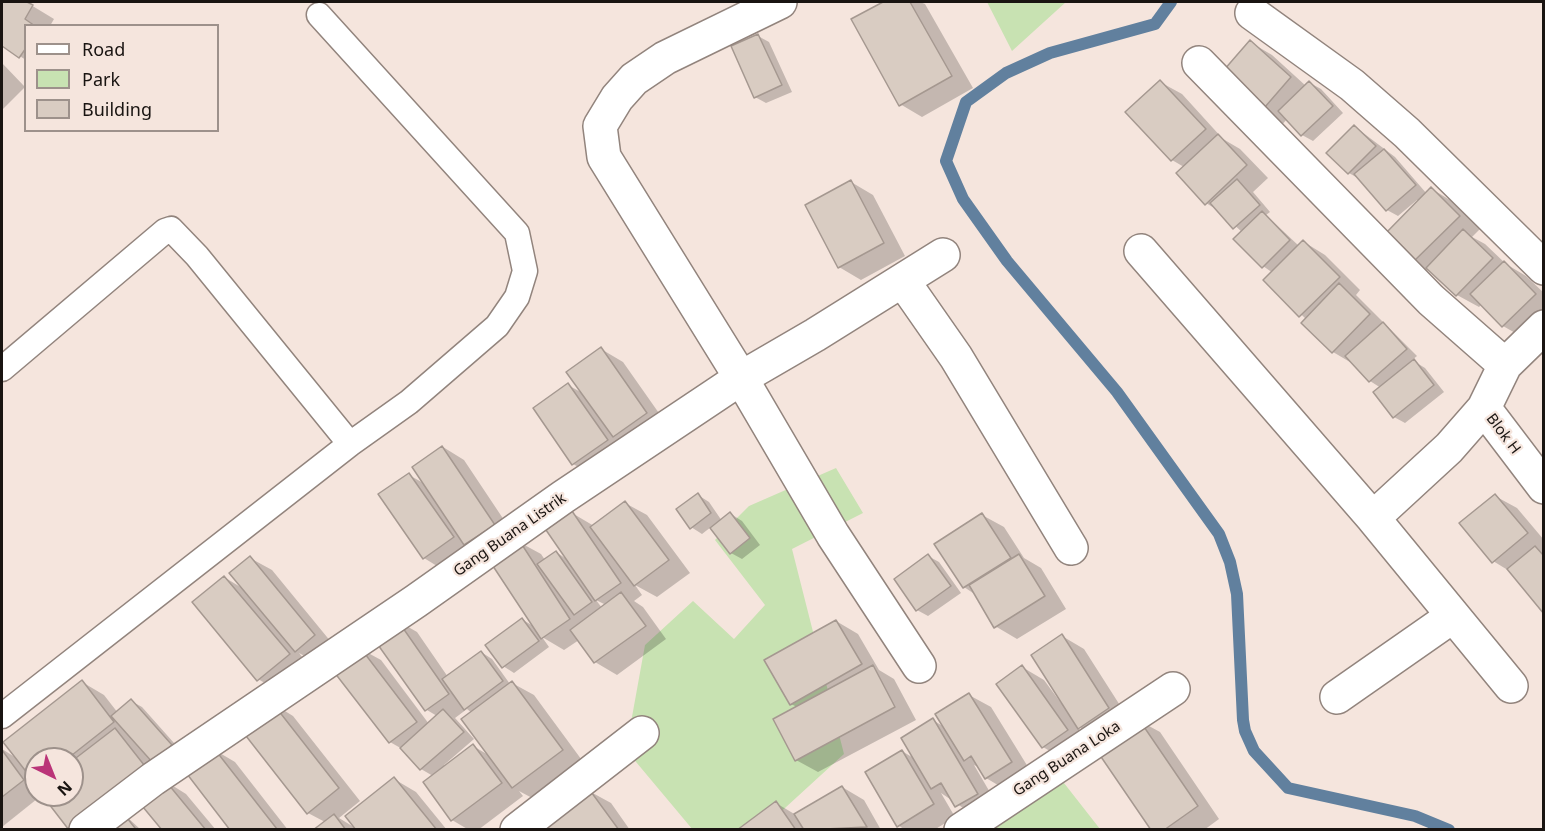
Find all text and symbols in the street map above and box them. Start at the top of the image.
legend [24,24,219,132]
text: Road [82,37,125,61]
text: Park [82,67,120,91]
text: Building [82,97,152,121]
street label: Blok H [1482,410,1524,458]
street label: Gang Buana Listrik [450,489,570,581]
street label: Gang Buana Loka [1010,718,1124,800]
north arrow [24,747,84,807]
text: N [53,776,77,801]

